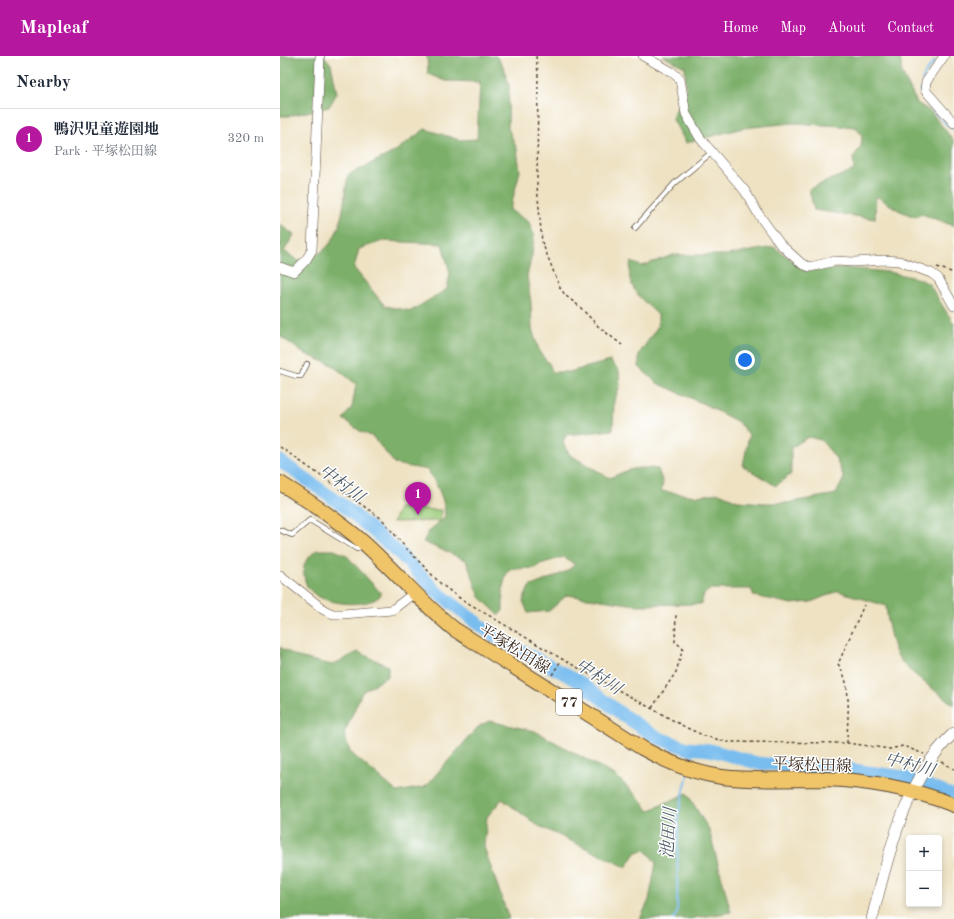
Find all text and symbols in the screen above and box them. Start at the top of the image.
text: Mapleaf [20,19,88,38]
text: Home [723,21,758,35]
text: Map [780,21,806,35]
text: About [828,21,865,35]
text: Contact [887,21,934,35]
text: Nearby [16,74,71,91]
text: 鴨沢児童遊園地 [54,123,159,138]
text: 1 [25,132,33,145]
text: 320 m [227,132,264,145]
text: Park · 平塚松田線 [54,145,157,158]
your location [735,350,755,370]
water label: 中村川 [316,460,369,508]
pin: 1 [405,482,431,515]
street label: 平塚松田線 [476,620,553,678]
water label: 中村川 [572,655,627,699]
road number: 77 [556,689,582,715]
water label: 中村川 [883,749,939,781]
street label: 平塚松田線 [772,755,852,775]
water label: 池田川 [657,805,680,859]
map controls [906,835,942,907]
button: + [906,835,942,871]
button: − [906,871,942,907]

